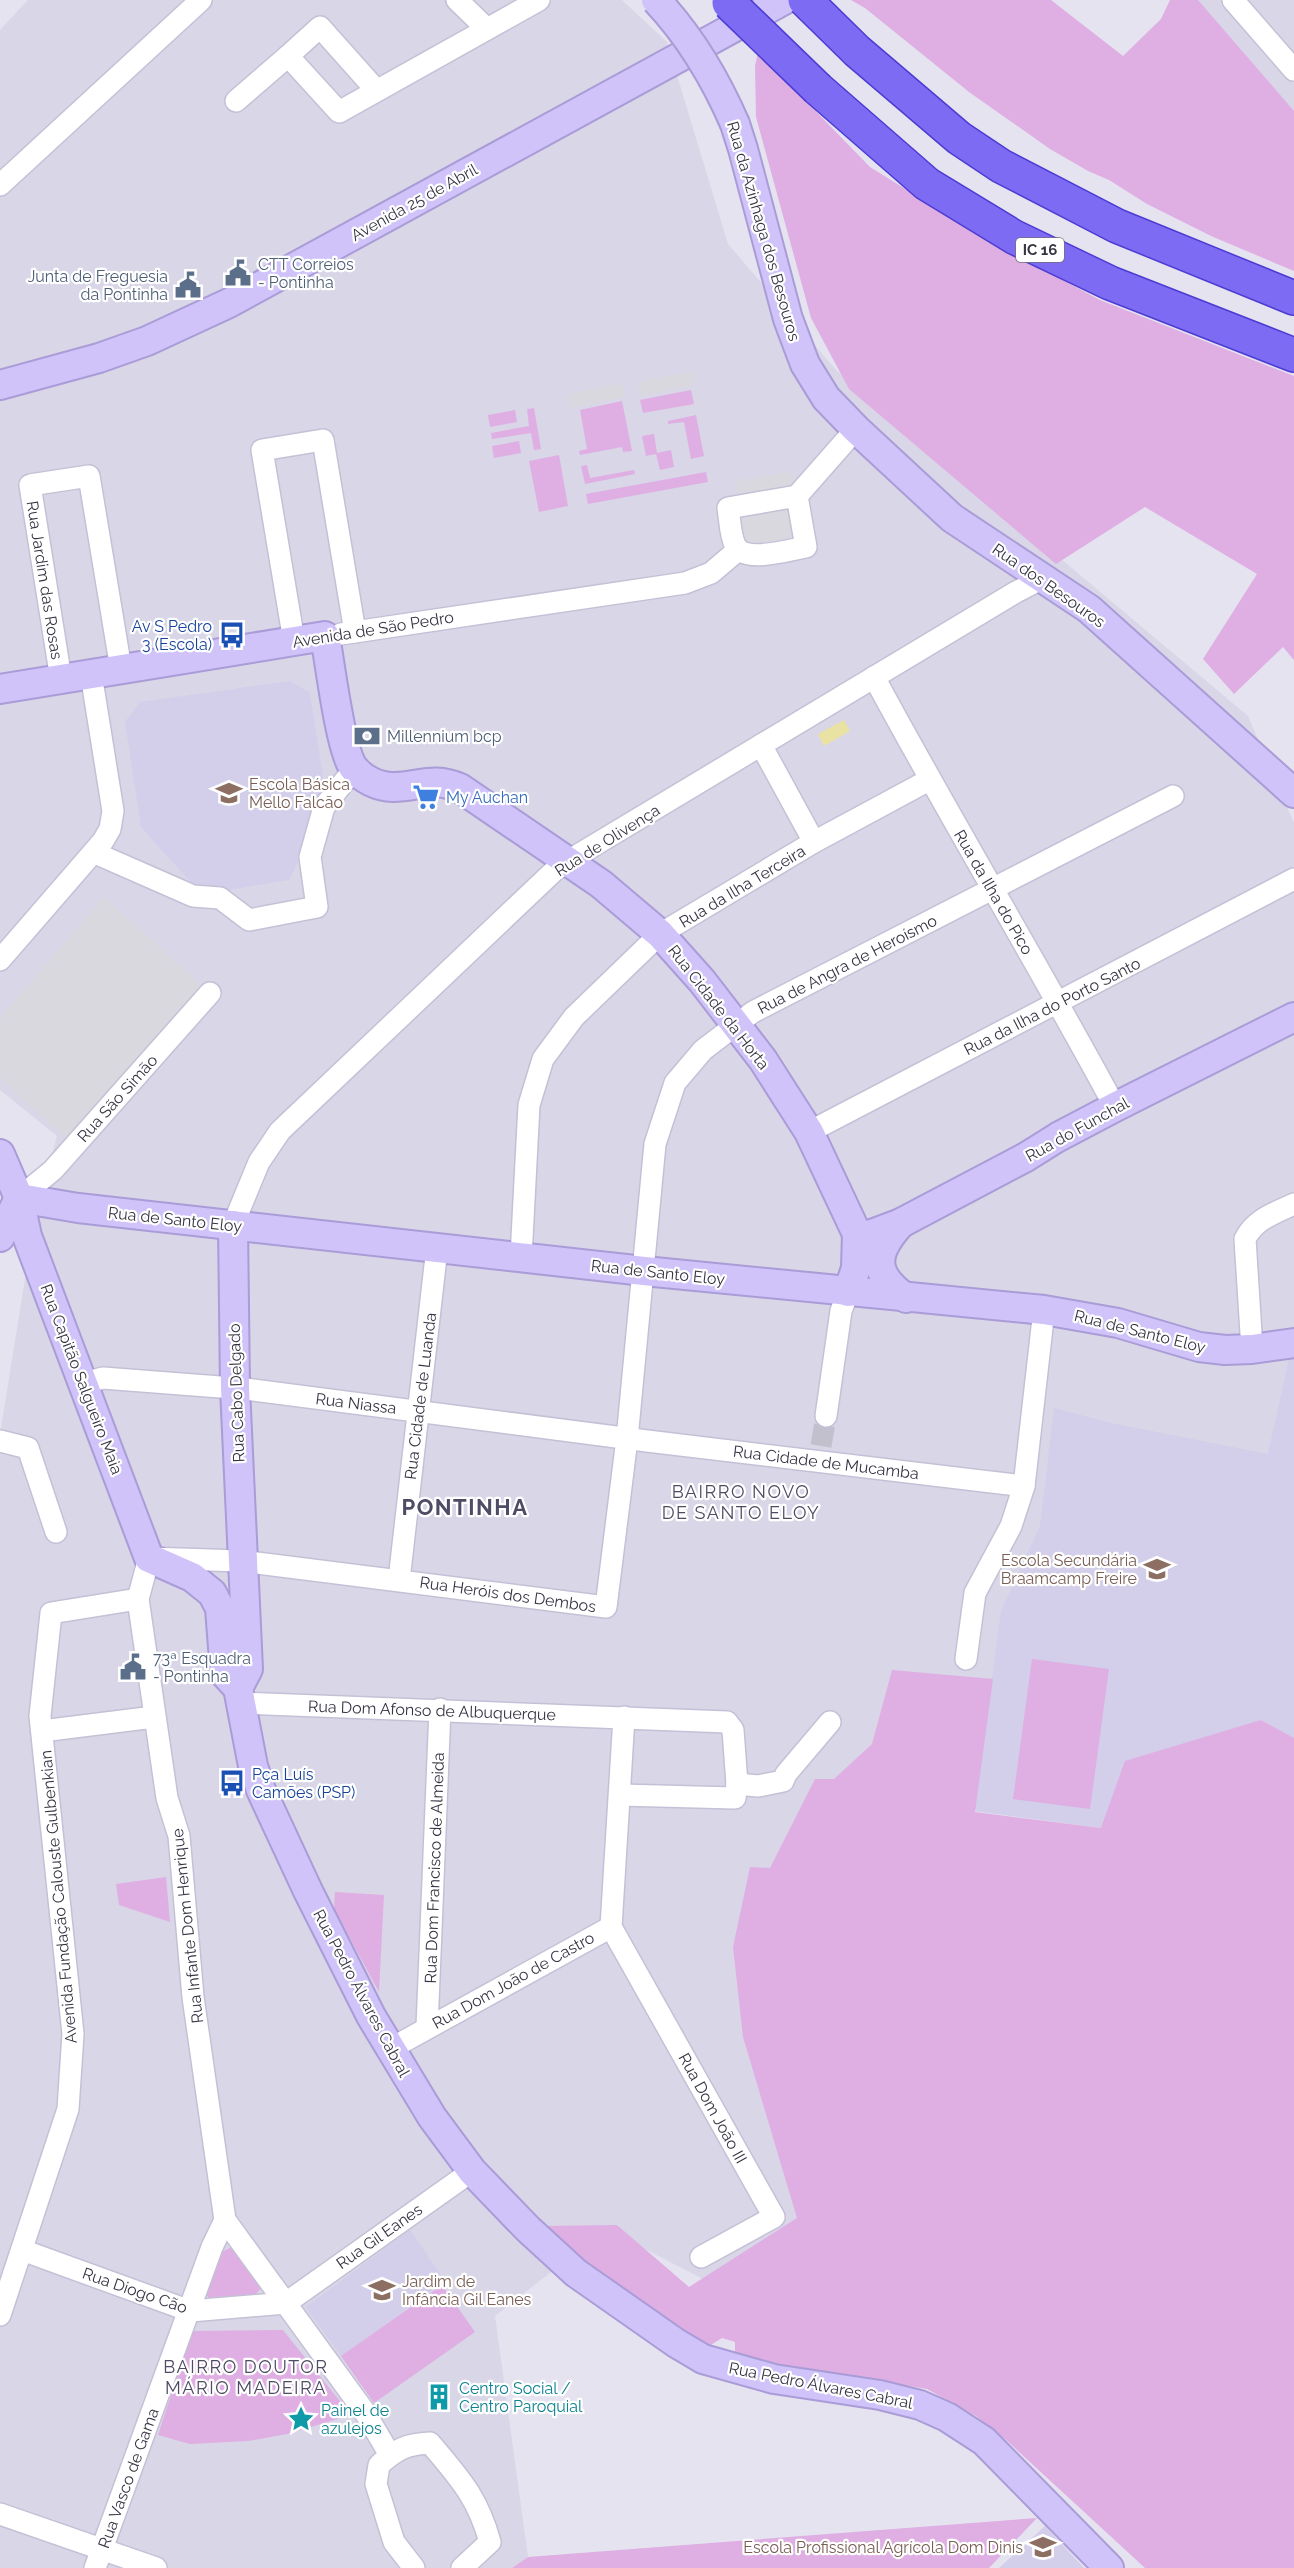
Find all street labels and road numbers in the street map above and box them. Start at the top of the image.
street label: Rua da Azinhaga dos Besouros [723,119,804,344]
street label: Avenida 25 de Abril [348,159,481,245]
road number: IC 16 [1016,238,1064,262]
street label: Rua Jardim das Rosas [23,499,66,661]
street label: Rua dos Besouros [989,539,1109,632]
street label: Avenida de São Pedro [291,607,455,652]
street label: Rua de Olivença [551,800,663,880]
street label: Rua da Ilha do Pico [950,826,1037,958]
street label: Rua da Ilha Terceira [676,841,809,932]
street label: Rua de Angra de Heroísmo [754,911,940,1018]
street label: Rua Cidade da Horta [664,941,773,1073]
street label: Rua da Ilha do Porto Santo [961,954,1144,1059]
street label: Rua São Simão [73,1051,162,1146]
street label: Rua do Funchal [1022,1093,1133,1166]
street label: Rua de Santo Eloy [107,1203,243,1236]
street label: Rua de Santo Eloy [590,1256,726,1289]
street label: Rua Capitão Salgueiro Maia [36,1281,127,1477]
street label: Rua de Santo Eloy [1072,1306,1208,1357]
street label: Rua Cidade de Luanda [401,1311,440,1481]
street label: Rua Cabo Delgado [225,1323,248,1463]
street label: Rua Niassa [314,1389,397,1418]
street label: Rua Cidade de Mucamba [732,1442,920,1483]
street label: Rua Heróis dos Dembos [419,1573,598,1616]
street label: Rua Dom Afonso de Albuquerque [308,1697,556,1724]
street label: Avenida Fundação Calouste Gulbenkian [36,1749,81,2044]
street label: Rua Dom Francisco de Almeida [421,1752,448,1984]
street label: Rua Infante Dom Henrique [168,1828,207,2024]
street label: Rua Pedro Álvares Cabral [309,1906,415,2081]
street label: Rua Dom João de Castro [429,1928,598,2033]
street label: Rua Dom João III [674,2050,751,2167]
street label: Rua Gil Eanes [333,2200,426,2273]
street label: Rua Diogo Cão [80,2264,190,2317]
street label: Rua Pedro Álvares Cabral [727,2357,915,2413]
street label: Rua Vasco de Gama [94,2405,163,2551]

